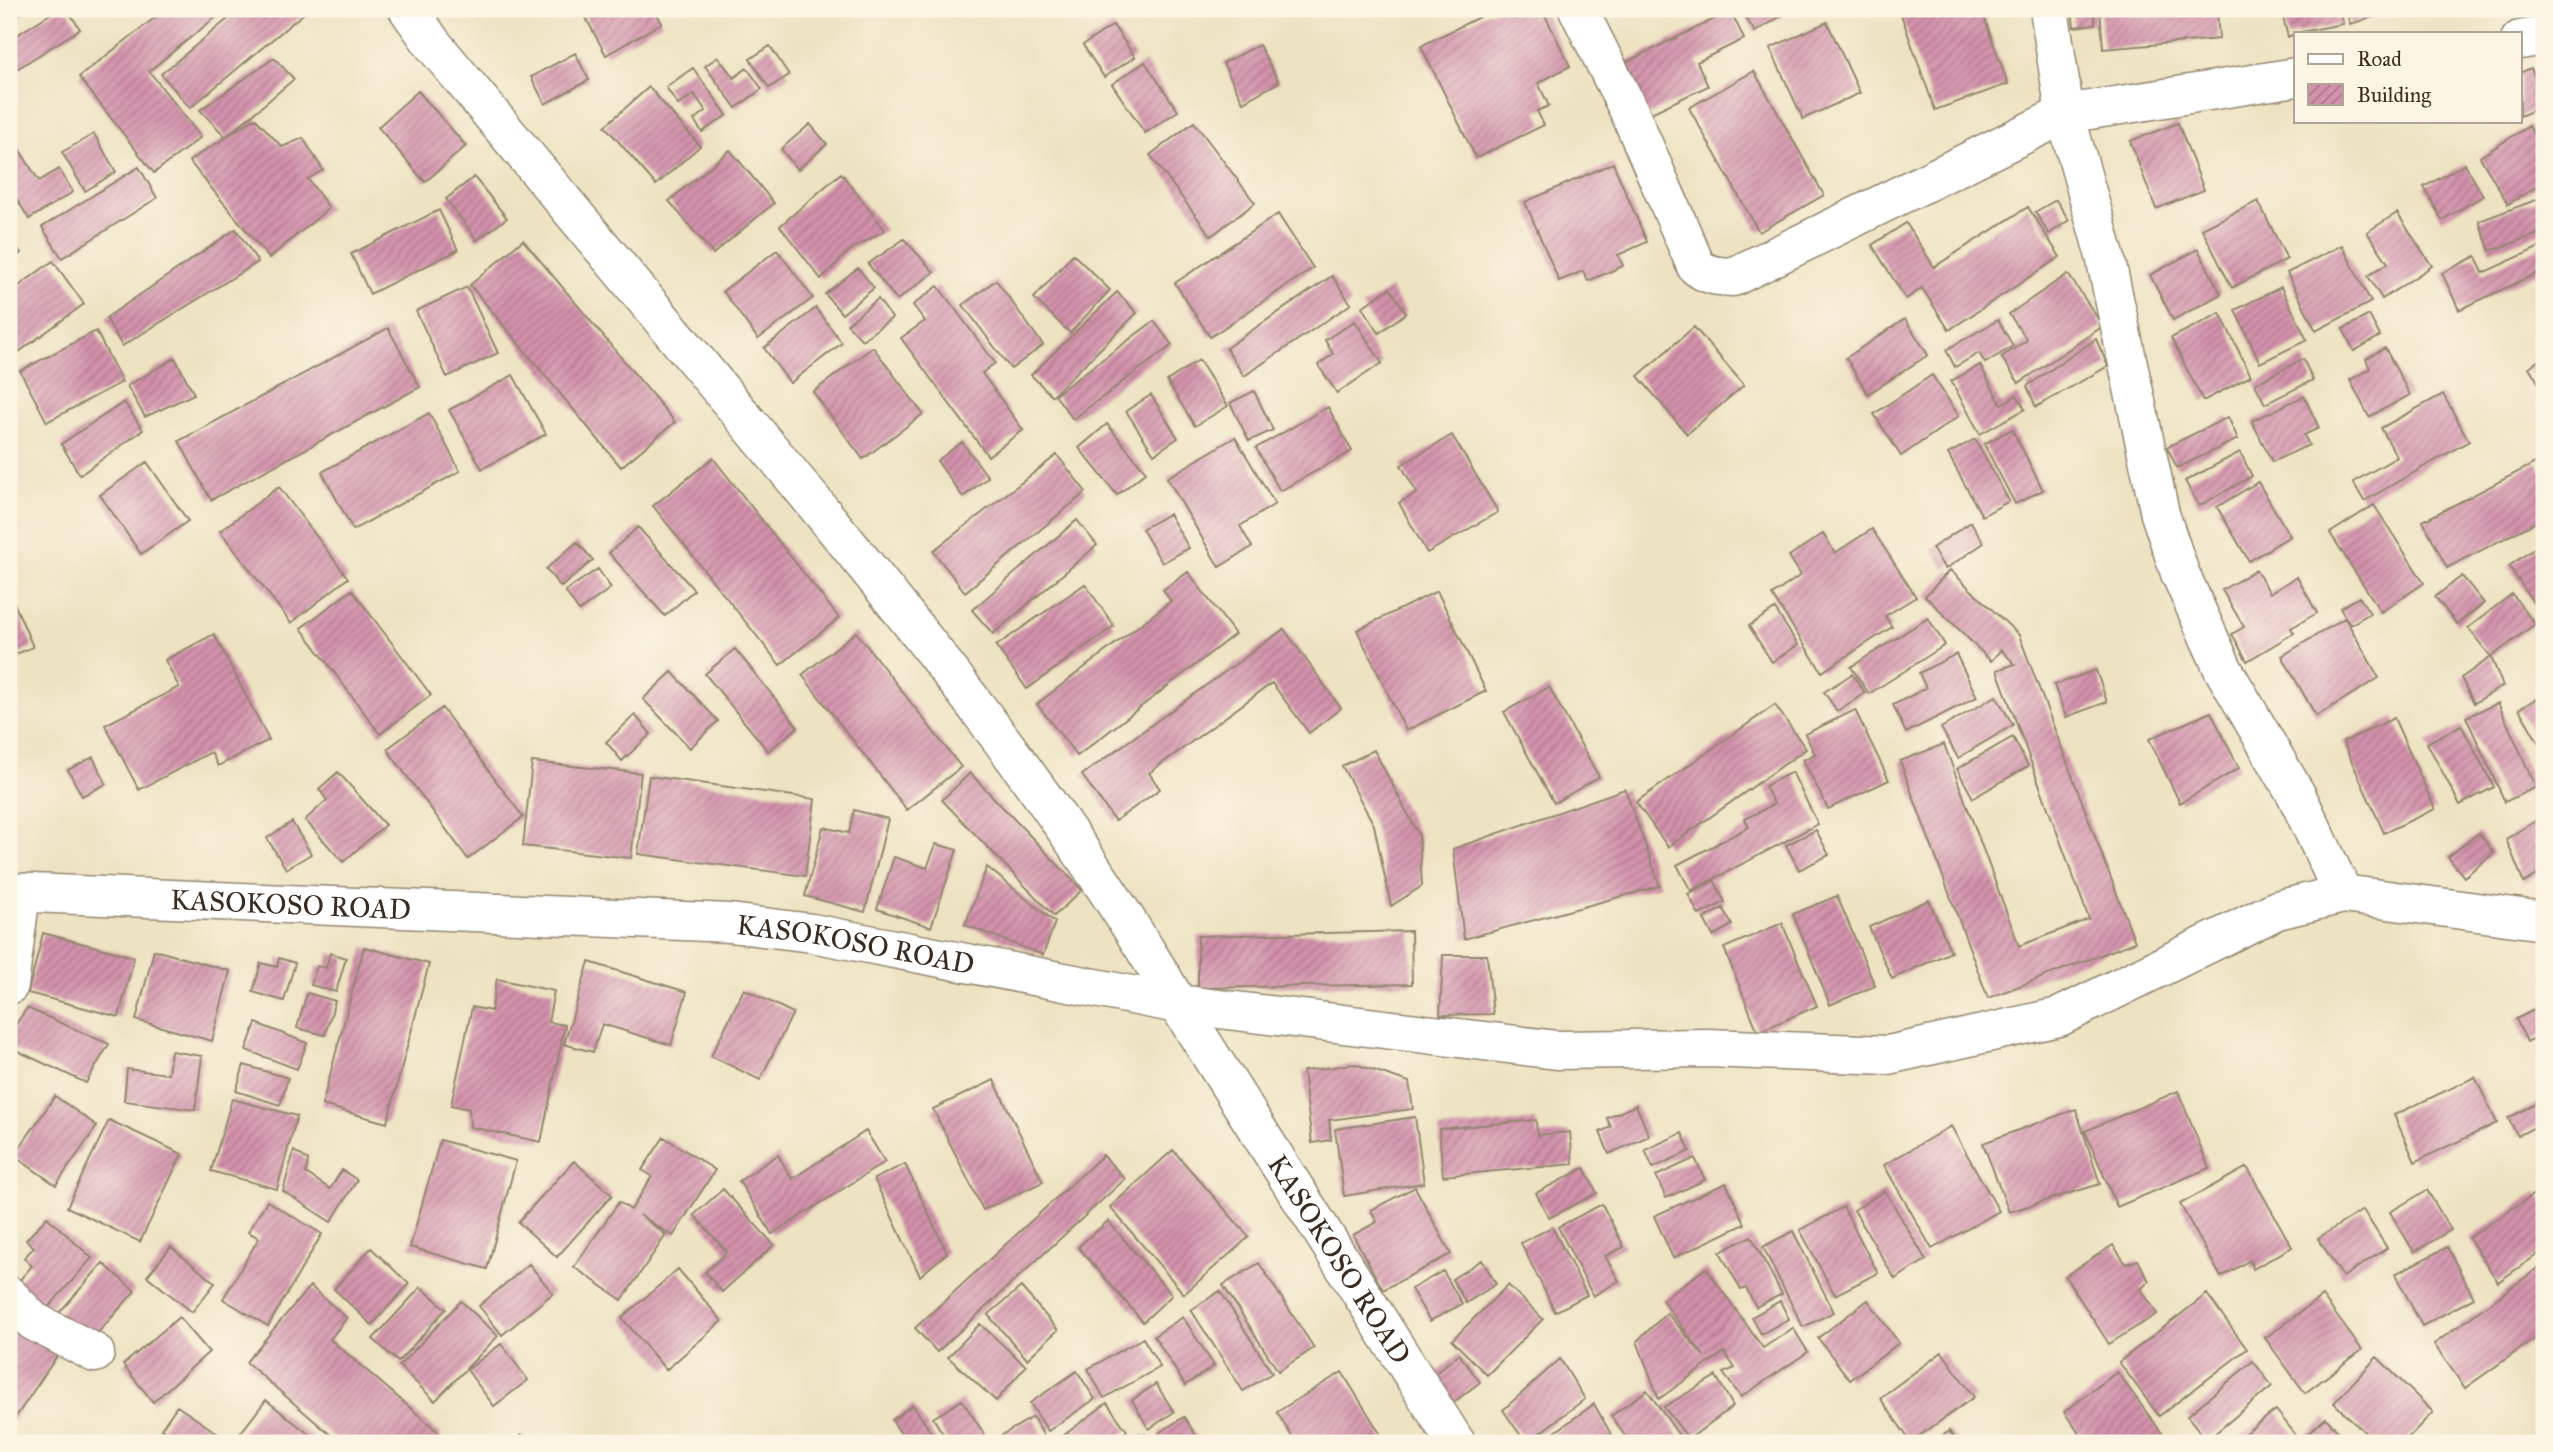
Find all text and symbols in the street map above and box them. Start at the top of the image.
legend [2294,32,2522,122]
text: Road [2357,46,2402,72]
text: Building [2357,82,2431,108]
street label: KASOKOSO ROAD [170,881,412,927]
street label: KASOKOSO ROAD [735,906,977,982]
street label: KASOKOSO ROAD [1260,1148,1419,1370]

